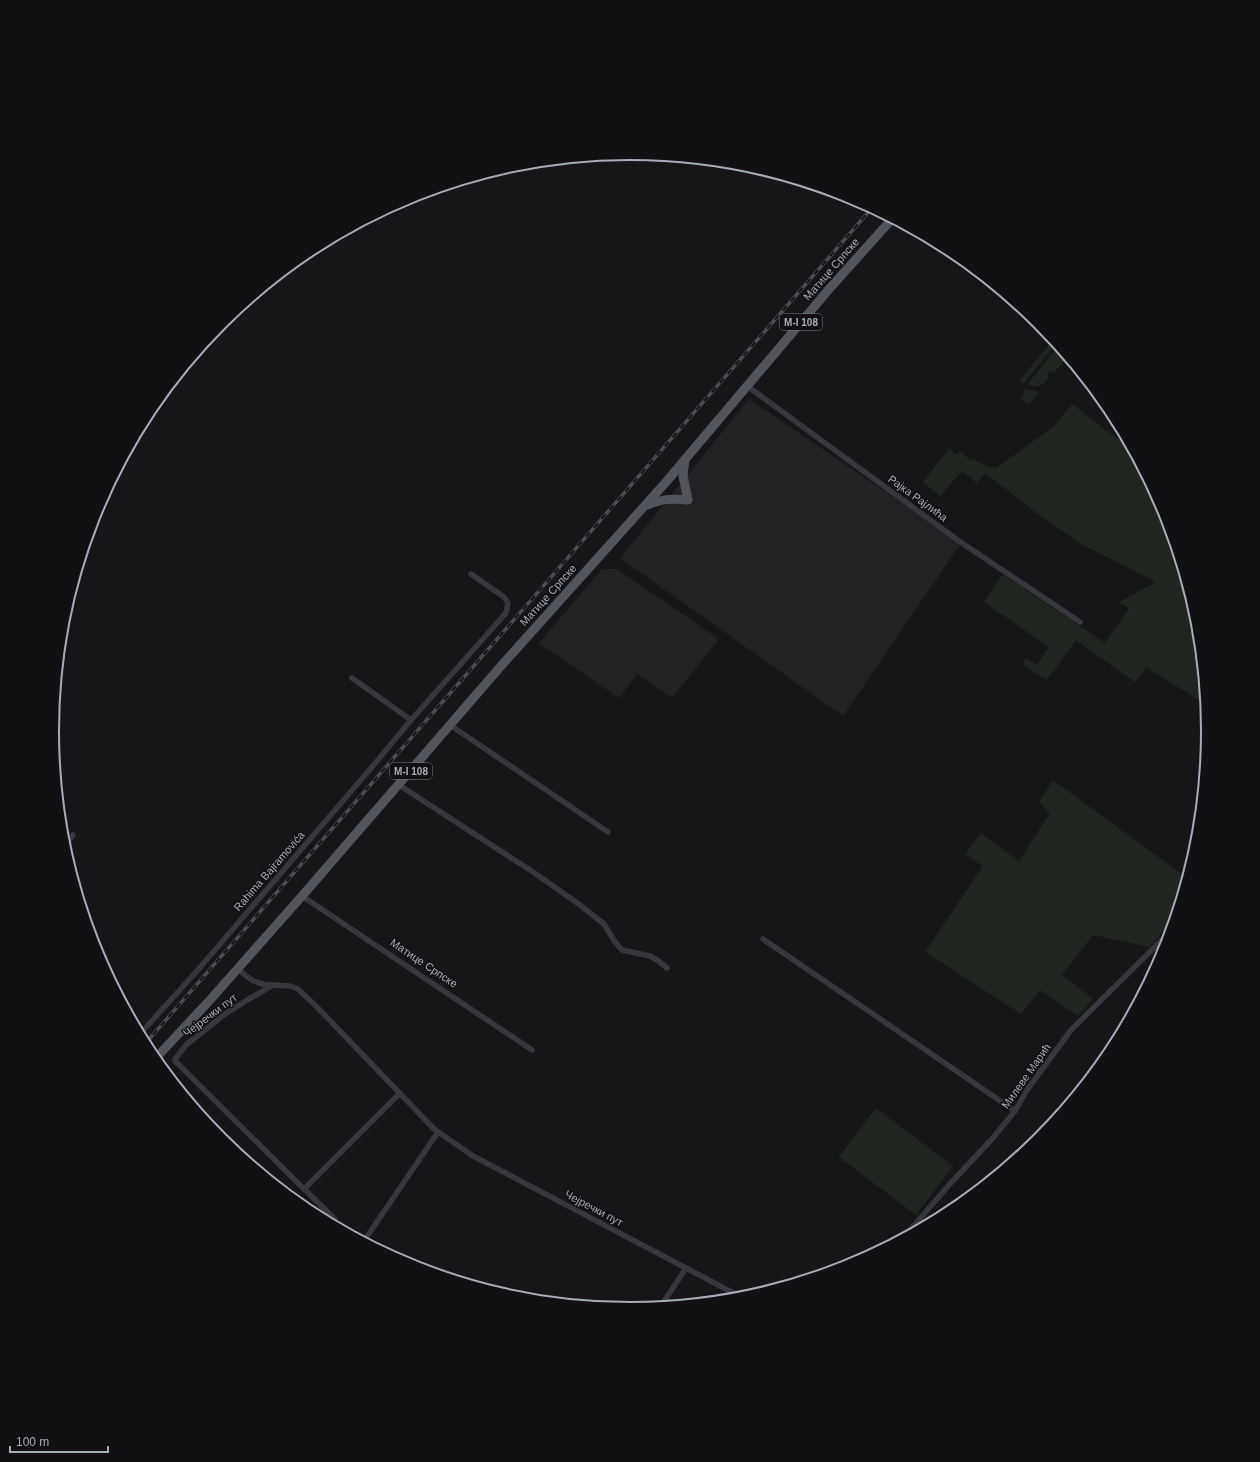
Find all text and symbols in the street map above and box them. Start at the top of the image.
street label: Матице Српске [801,236,861,302]
road number: M-I 108 [780,314,822,330]
street label: Рајка Рајлића [886,473,951,524]
street label: Матице Српске [517,562,579,628]
road number: M-I 108 [390,763,432,779]
street label: Rahima Bajramovića [231,828,307,913]
street label: Матице Српске [388,936,460,990]
street label: Чејречки пут [181,991,239,1039]
street label: Милеве Мaрић [999,1041,1053,1111]
street label: Чејречки пут [563,1188,625,1228]
scale bar [10,1428,108,1454]
text: 100 m [16,1435,49,1449]

